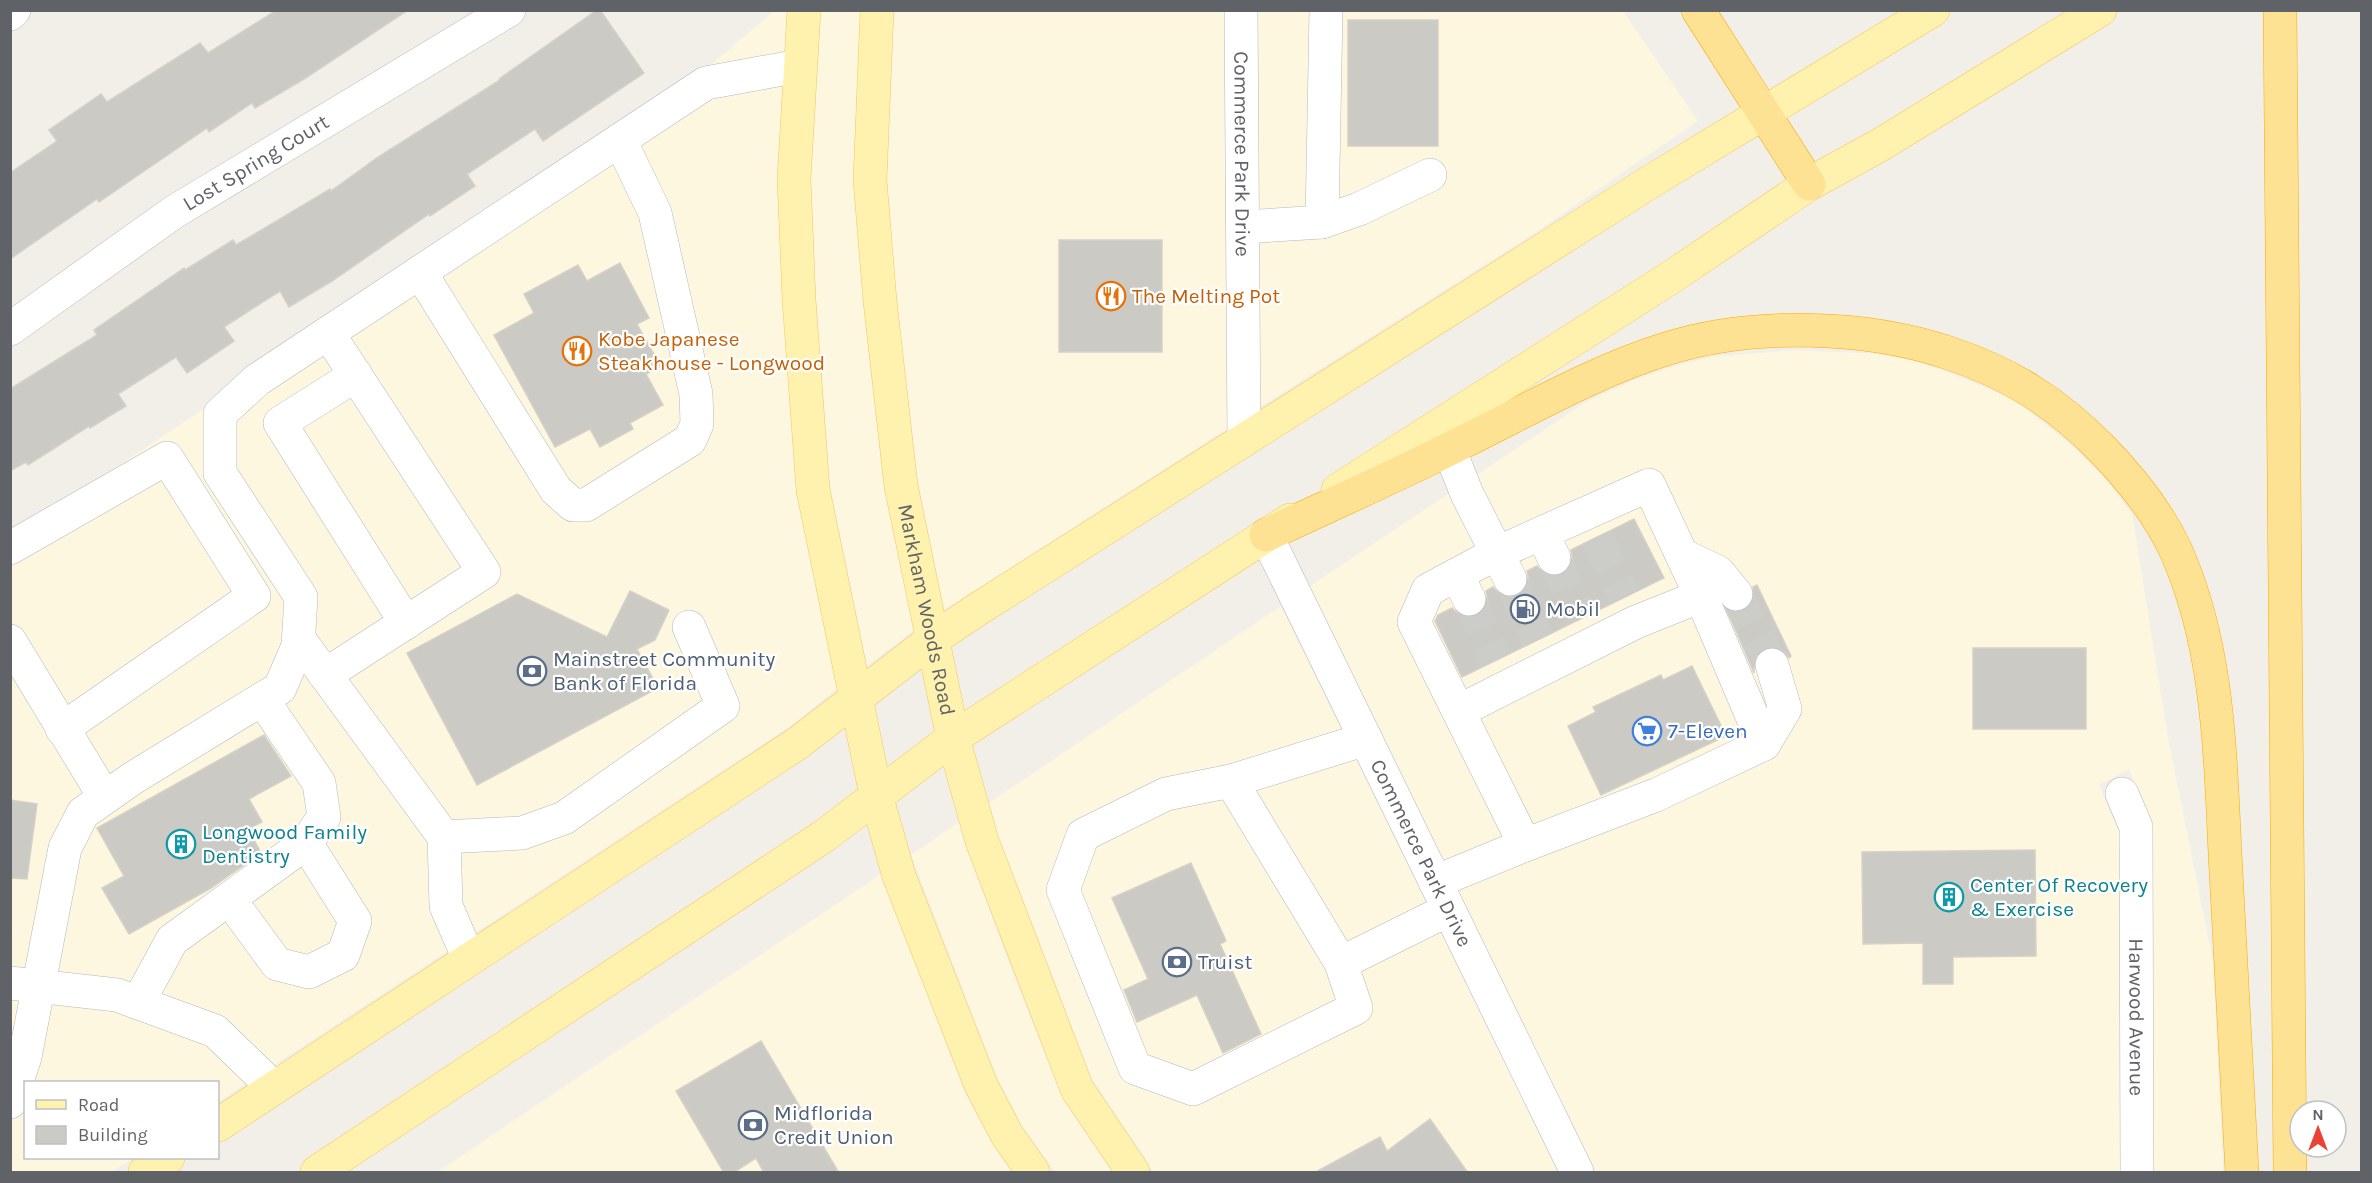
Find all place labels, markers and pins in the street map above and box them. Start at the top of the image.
restaurant icon: The Melting Pot [1095,280,1127,312]
place label: The Melting Pot [1132,284,1280,308]
place label: Kobe Japanese Steakhouse - Longwood [598,327,825,375]
restaurant icon: Kobe Japanese Steakhouse - Longwood [561,335,593,367]
fuel station icon: Mobil [1509,593,1541,625]
place label: Mobil [1546,597,1600,621]
place label: Mainstreet Community Bank of Florida [553,647,775,695]
bank icon: Mainstreet Community Bank of Florida [516,655,548,687]
supermarket icon: 7-Eleven [1631,715,1663,747]
place label: 7-Eleven [1668,719,1748,743]
place label: Longwood Family Dentistry [202,820,367,868]
building icon: Longwood Family Dentistry [165,828,197,860]
place label: Center Of Recovery & Exercise [1970,873,2148,921]
building icon: Center Of Recovery & Exercise [1933,881,1965,913]
bank icon: Truist [1161,946,1193,978]
place label: Truist [1198,950,1253,974]
place label: Midflorida Credit Union [774,1101,894,1149]
bank icon: Midflorida Credit Union [737,1109,769,1141]

